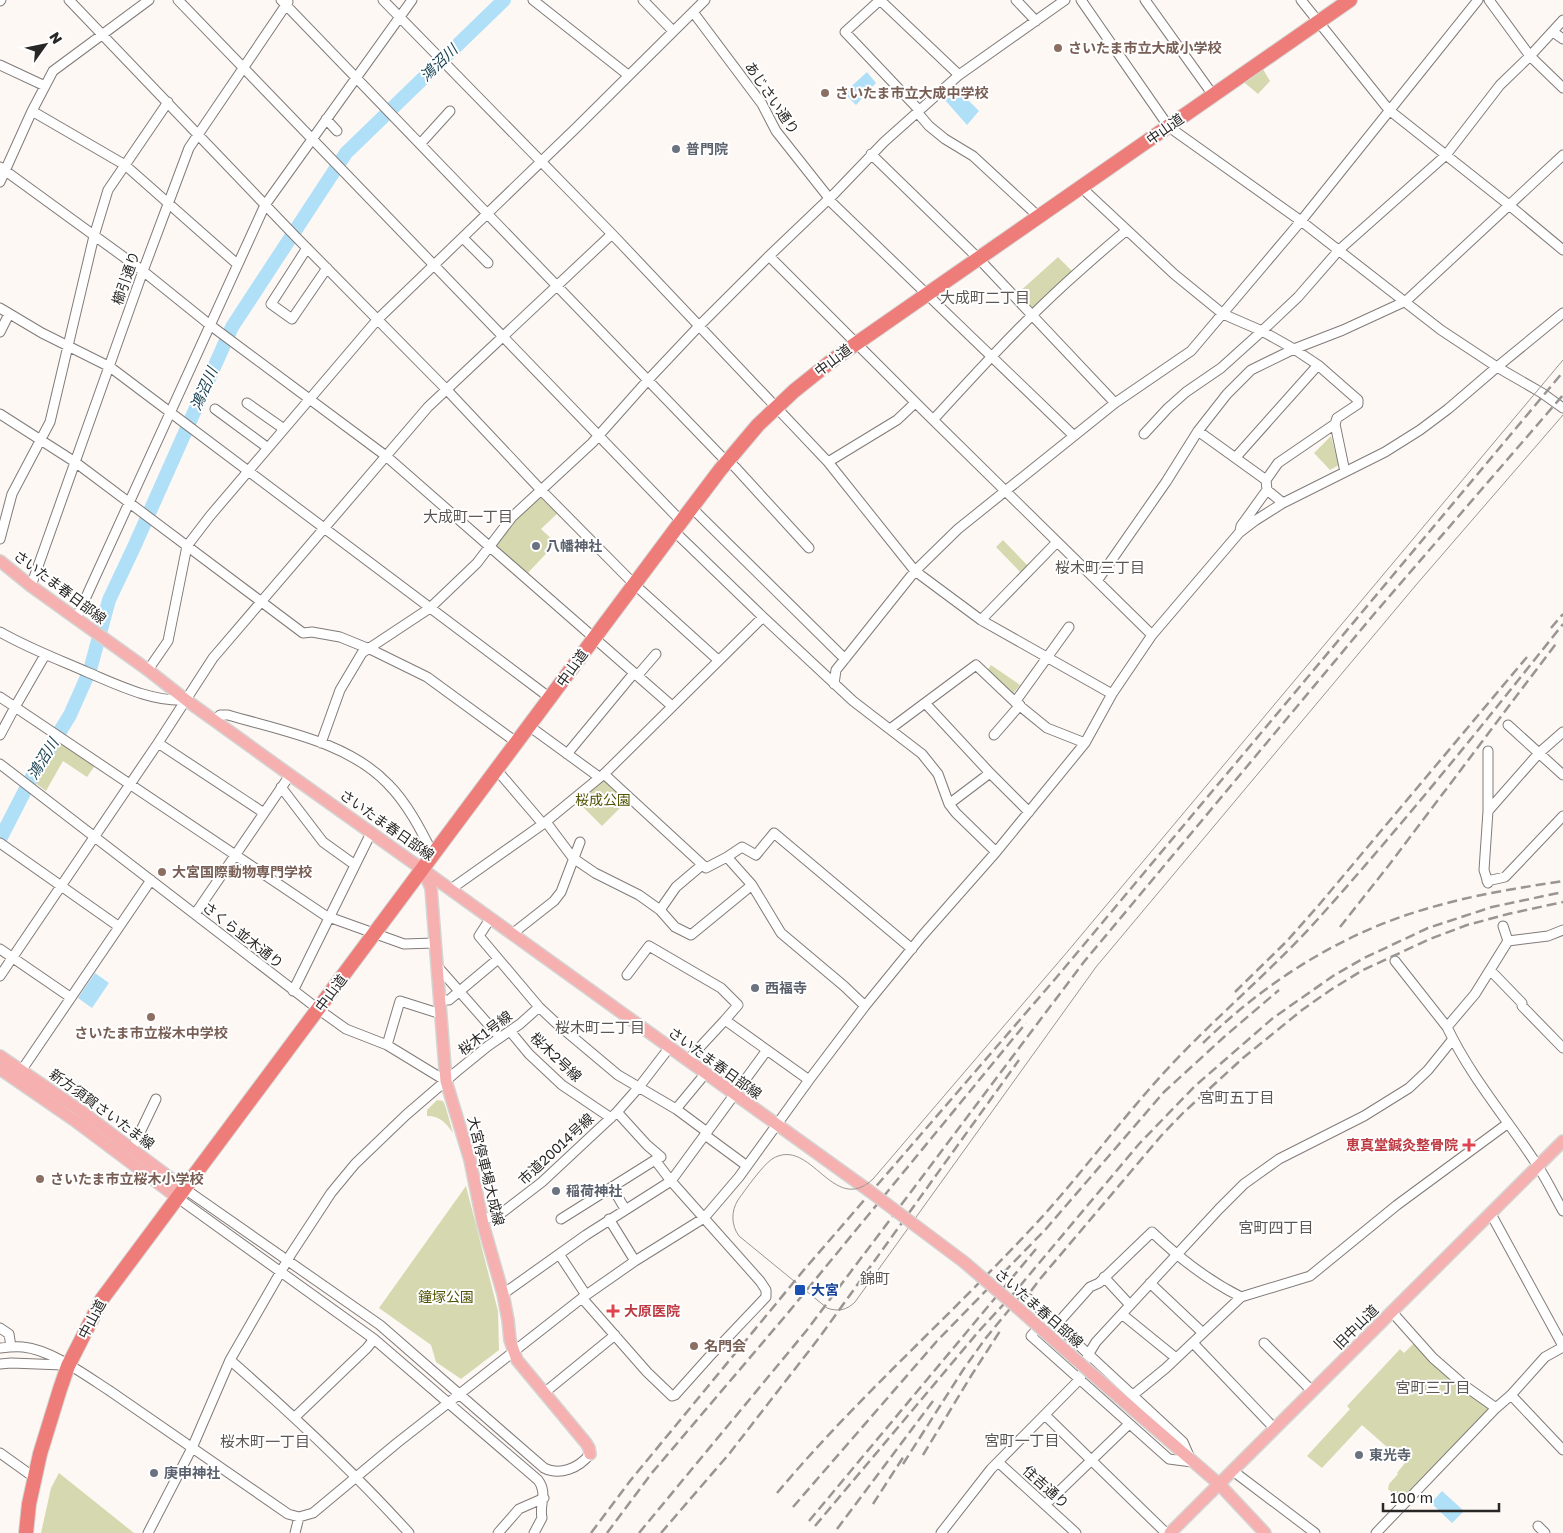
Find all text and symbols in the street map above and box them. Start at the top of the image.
north arrow [20,20,70,70]
text: N [46,29,66,47]
water label: 鴻沼川 [416,39,462,84]
place label: さいたま市立大成小学校 [1068,39,1222,56]
marker: さいたま市立大成小学校 [1052,42,1064,54]
street label: あじさい通り [742,58,803,137]
place label: さいたま市立大成中学校 [835,84,989,101]
marker: さいたま市立大成中学校 [819,87,831,99]
street label: 中山道 [1143,110,1187,148]
place label: 普門院 [686,140,728,157]
marker: 普門院 [670,143,682,155]
street label: 櫛引通り [108,249,143,307]
district label: 大成町二丁目 [940,288,1030,306]
street label: 中山道 [811,340,855,379]
water label: 鴻沼川 [186,363,221,413]
district label: 大成町一丁目 [423,507,513,525]
place label: 八幡神社 [546,537,602,554]
marker: 八幡神社 [530,540,542,552]
street label: さいたま春日部線 [11,546,110,627]
district label: 桜木町三丁目 [1055,558,1145,576]
street label: 中山道 [552,646,591,690]
water label: 鴻沼川 [23,733,62,782]
street label: さいたま春日部線 [337,786,438,864]
park label: 桜成公園 [575,791,631,808]
place label: 大宮国際動物専門学校 [172,863,312,880]
marker: 大宮国際動物専門学校 [156,866,168,878]
street label: さくら並木通り [199,898,287,971]
street label: 中山道 [311,971,350,1015]
place label: 西福寺 [765,979,807,996]
marker: 西福寺 [749,982,761,994]
street label: 桜木1号線 [455,1007,515,1058]
marker: さいたま市立桜木中学校 [145,1011,157,1023]
district label: 桜木町二丁目 [555,1018,645,1036]
street label: さいたま春日部線 [665,1023,765,1102]
place label: さいたま市立桜木中学校 [74,1024,228,1041]
street label: 桜木2号線 [527,1029,586,1085]
street label: 新方須賀さいたま線 [46,1065,158,1152]
district label: 宮町五丁目 [1199,1088,1275,1106]
street label: 市道20014号線 [514,1109,597,1188]
street label: 大宮停車場大成線 [465,1114,508,1227]
place label: 恵真堂鍼灸整骨院 [1346,1136,1458,1153]
marker: 恵真堂鍼灸整骨院 [1462,1138,1476,1152]
place label: さいたま市立桜木小学校 [50,1170,204,1187]
marker: さいたま市立桜木小学校 [34,1173,46,1185]
place label: 稲荷神社 [566,1182,622,1199]
marker: 稲荷神社 [550,1185,562,1197]
district label: 宮町四丁目 [1238,1218,1314,1236]
street label: さいたま春日部線 [992,1265,1087,1351]
district label: 錦町 [860,1269,890,1287]
place label: 大宮 [811,1281,839,1298]
marker: 大宮 [793,1283,807,1297]
park label: 鐘塚公園 [418,1288,474,1305]
street label: 中山道 [74,1296,109,1341]
street label: 旧中山道 [1330,1301,1381,1352]
place label: 大原医院 [624,1302,680,1319]
marker: 大原医院 [606,1304,620,1318]
place label: 名門会 [704,1337,746,1354]
marker: 名門会 [688,1340,700,1352]
district label: 宮町三丁目 [1395,1378,1471,1396]
district label: 宮町一丁目 [984,1431,1060,1449]
district label: 桜木町一丁目 [220,1432,310,1450]
place label: 東光寺 [1369,1446,1411,1463]
marker: 東光寺 [1353,1449,1365,1461]
street label: 住吉通り [1020,1462,1073,1512]
place label: 庚申神社 [164,1464,220,1481]
marker: 庚申神社 [148,1467,160,1479]
scale bar [1383,1480,1499,1512]
text: 100 m [1390,1488,1433,1506]

